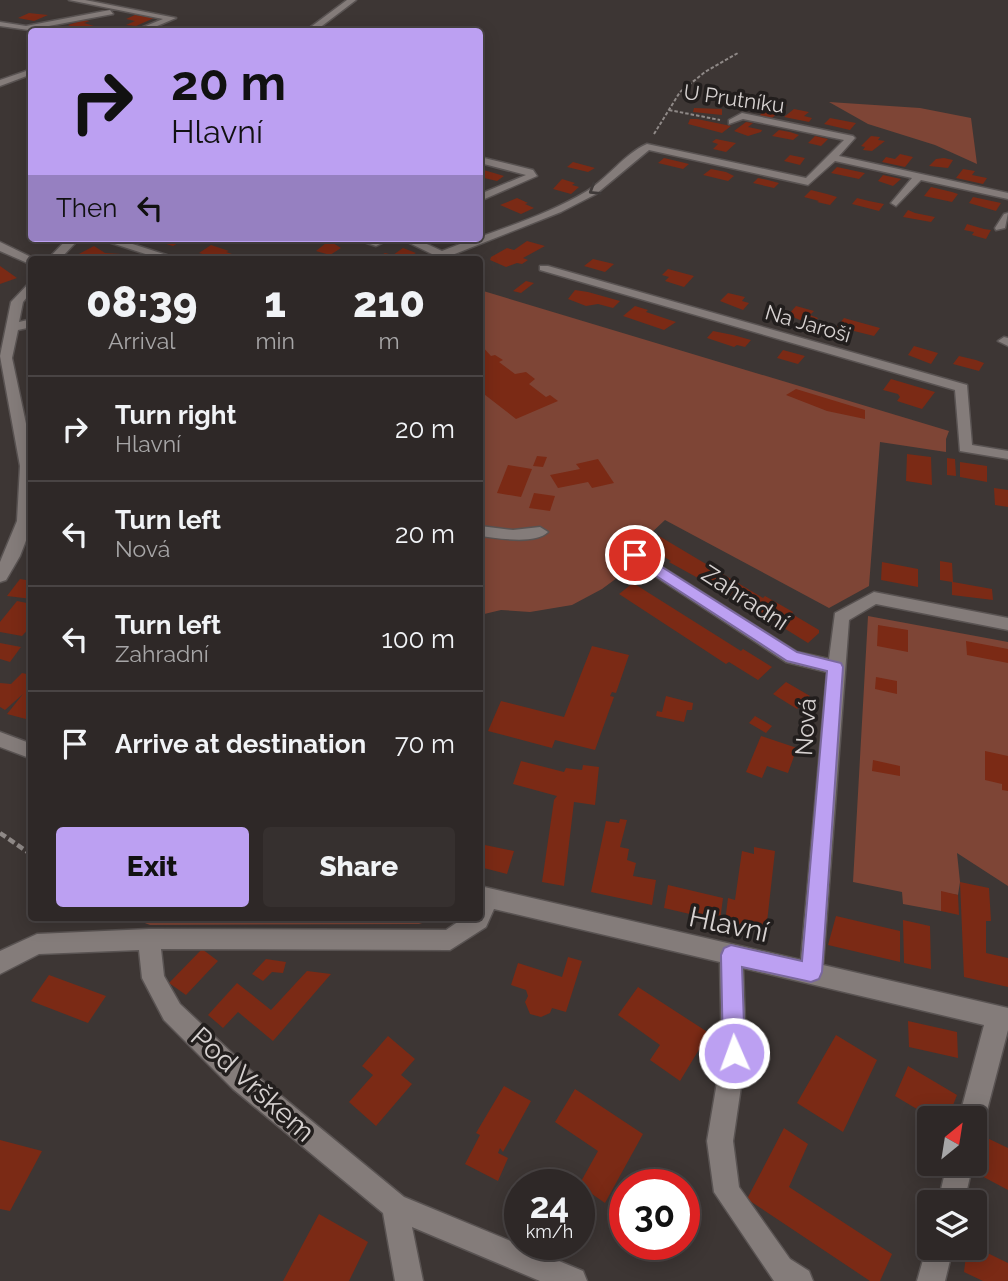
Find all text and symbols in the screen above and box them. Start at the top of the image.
text: 20 m [171,54,286,111]
icon: right [56,56,147,147]
street label: U Prutníku [682,79,786,118]
text: Hlavní [171,113,263,150]
one-way arrow [589,182,602,195]
icon: left [131,189,169,227]
text: Then [56,193,117,223]
text: 08:39 [86,278,197,327]
text: 1 [264,278,286,327]
text: 210 [353,278,425,327]
street label: Na Jaroši [762,299,854,348]
text: Arrival [108,327,175,354]
text: min [255,327,295,354]
text: m [378,327,400,354]
text: Turn right [115,400,236,430]
icon: right [56,410,94,448]
text: 20 m [395,414,455,444]
text: Hlavní [115,430,181,457]
text: Turn left [115,505,221,535]
icon: left [56,515,94,553]
text: 20 m [395,519,455,549]
pin [605,525,665,585]
text: Nová [115,535,170,562]
icon: arrive [616,536,654,574]
street label: Zahradní [696,559,795,637]
text: Turn left [115,610,221,640]
icon: left [56,620,94,658]
text: 100 m [382,624,455,654]
text: Zahradní [115,640,209,667]
street label: Nová [789,697,822,757]
icon: arrive [56,725,94,763]
text: Arrive at destination [115,729,366,759]
text: 70 m [395,729,455,759]
button: Exit [56,827,249,907]
button: Share [263,827,455,907]
street label: Hlavní [686,900,773,949]
position arrow [697,1016,771,1090]
street label: Pod Vrškem [184,1020,321,1148]
north arrow [917,1106,987,1176]
map controls [917,1106,987,1260]
speed limit sign: 30 [609,1169,700,1260]
text: 24 [530,1185,569,1226]
button: layers [917,1190,987,1260]
text: km/h [526,1221,573,1242]

